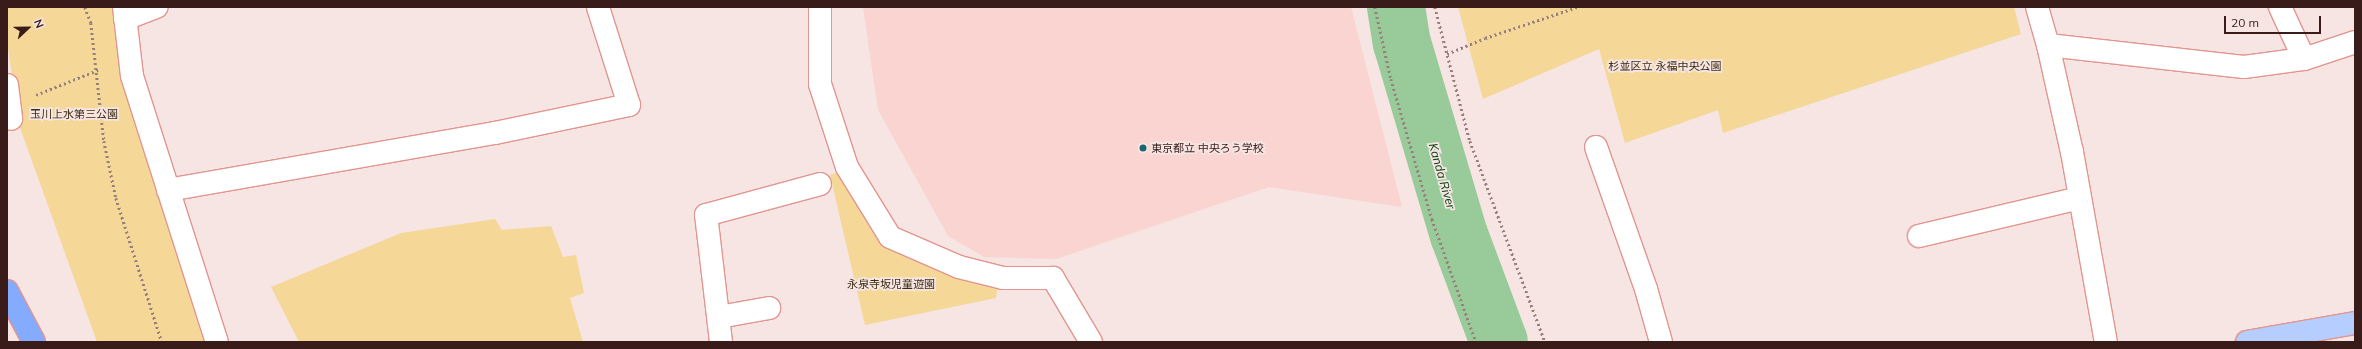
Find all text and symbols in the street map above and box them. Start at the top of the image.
north arrow [8,8,48,48]
scale bar [2226,8,2323,34]
text: 20 m [2231,15,2259,30]
text: N [31,17,47,30]
park label: 杉並区立 永福中央公園 [1609,59,1721,73]
park label: 玉川上水第三公園 [30,107,118,121]
place label: 東京都立 中央ろう学校 [1151,141,1264,155]
water label: Kanda River [1426,141,1458,211]
marker: 東京都立 中央ろう学校 [1138,143,1148,153]
park label: 永泉寺坂児童遊園 [847,277,935,291]

